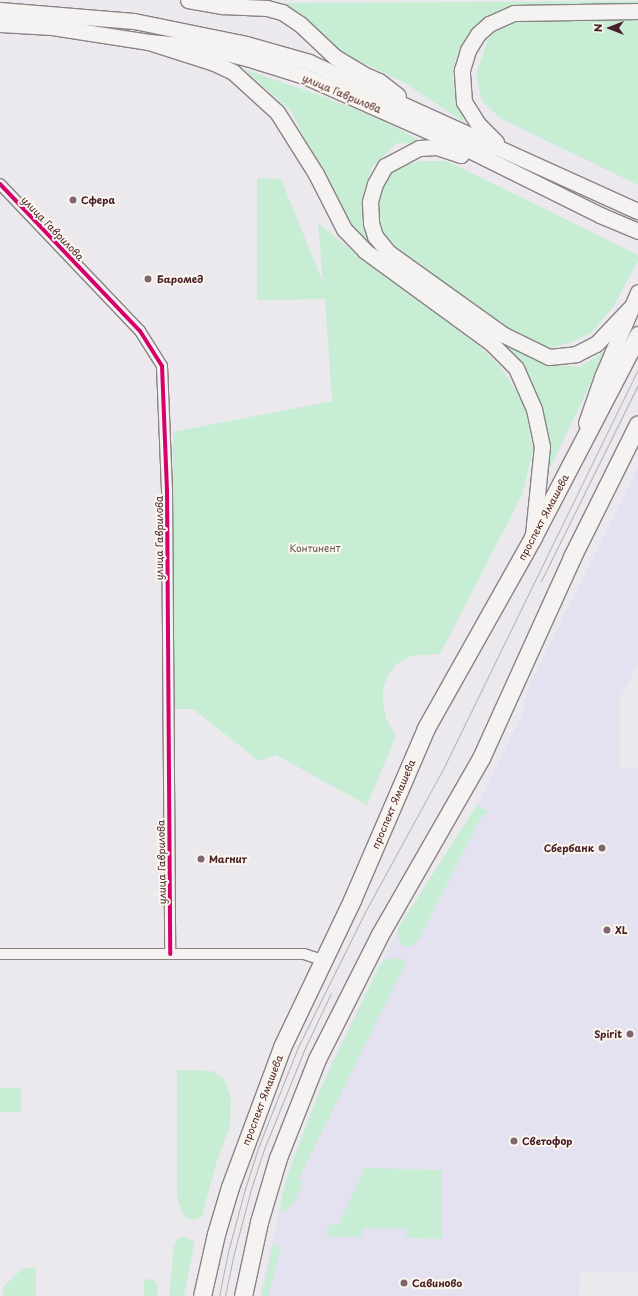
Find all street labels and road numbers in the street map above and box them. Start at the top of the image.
street label: улица Гаврилова [301,71,383,115]
street label: улица Гаврилова [19,193,87,263]
street label: проспект Ямашева [515,472,571,562]
street label: улица Гаврилова [153,496,165,580]
street label: проспект Ямашева [369,757,417,851]
street label: улица Гаврилова [154,820,168,904]
street label: проспект Ямашева [239,1053,285,1147]

